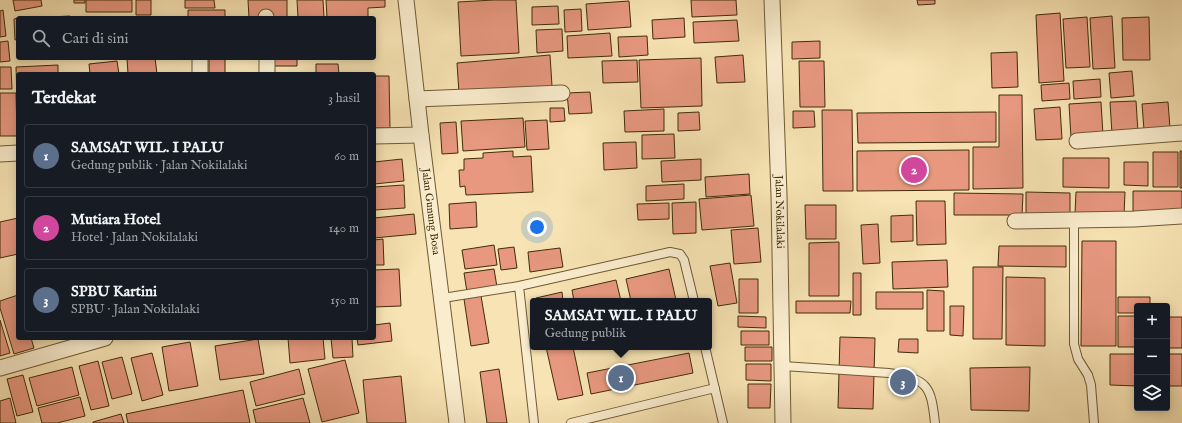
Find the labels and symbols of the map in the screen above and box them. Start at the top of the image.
pin: 2 [901,155,927,185]
street label: Jalan Gunung Bosa [418,166,443,256]
street label: Jalan Nokilalaki [771,173,787,249]
your location [527,217,547,237]
pin: 1 [608,363,634,393]
pin: 3 [890,367,916,397]

